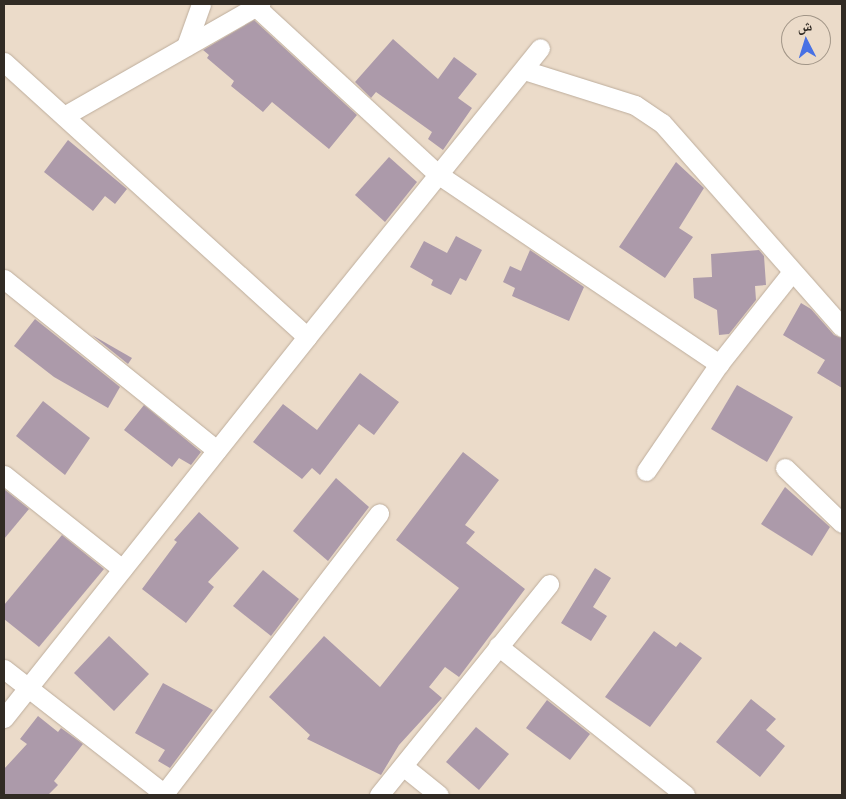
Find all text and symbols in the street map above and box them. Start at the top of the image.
north arrow [781,15,831,65]
text: ش [797,16,813,36]

